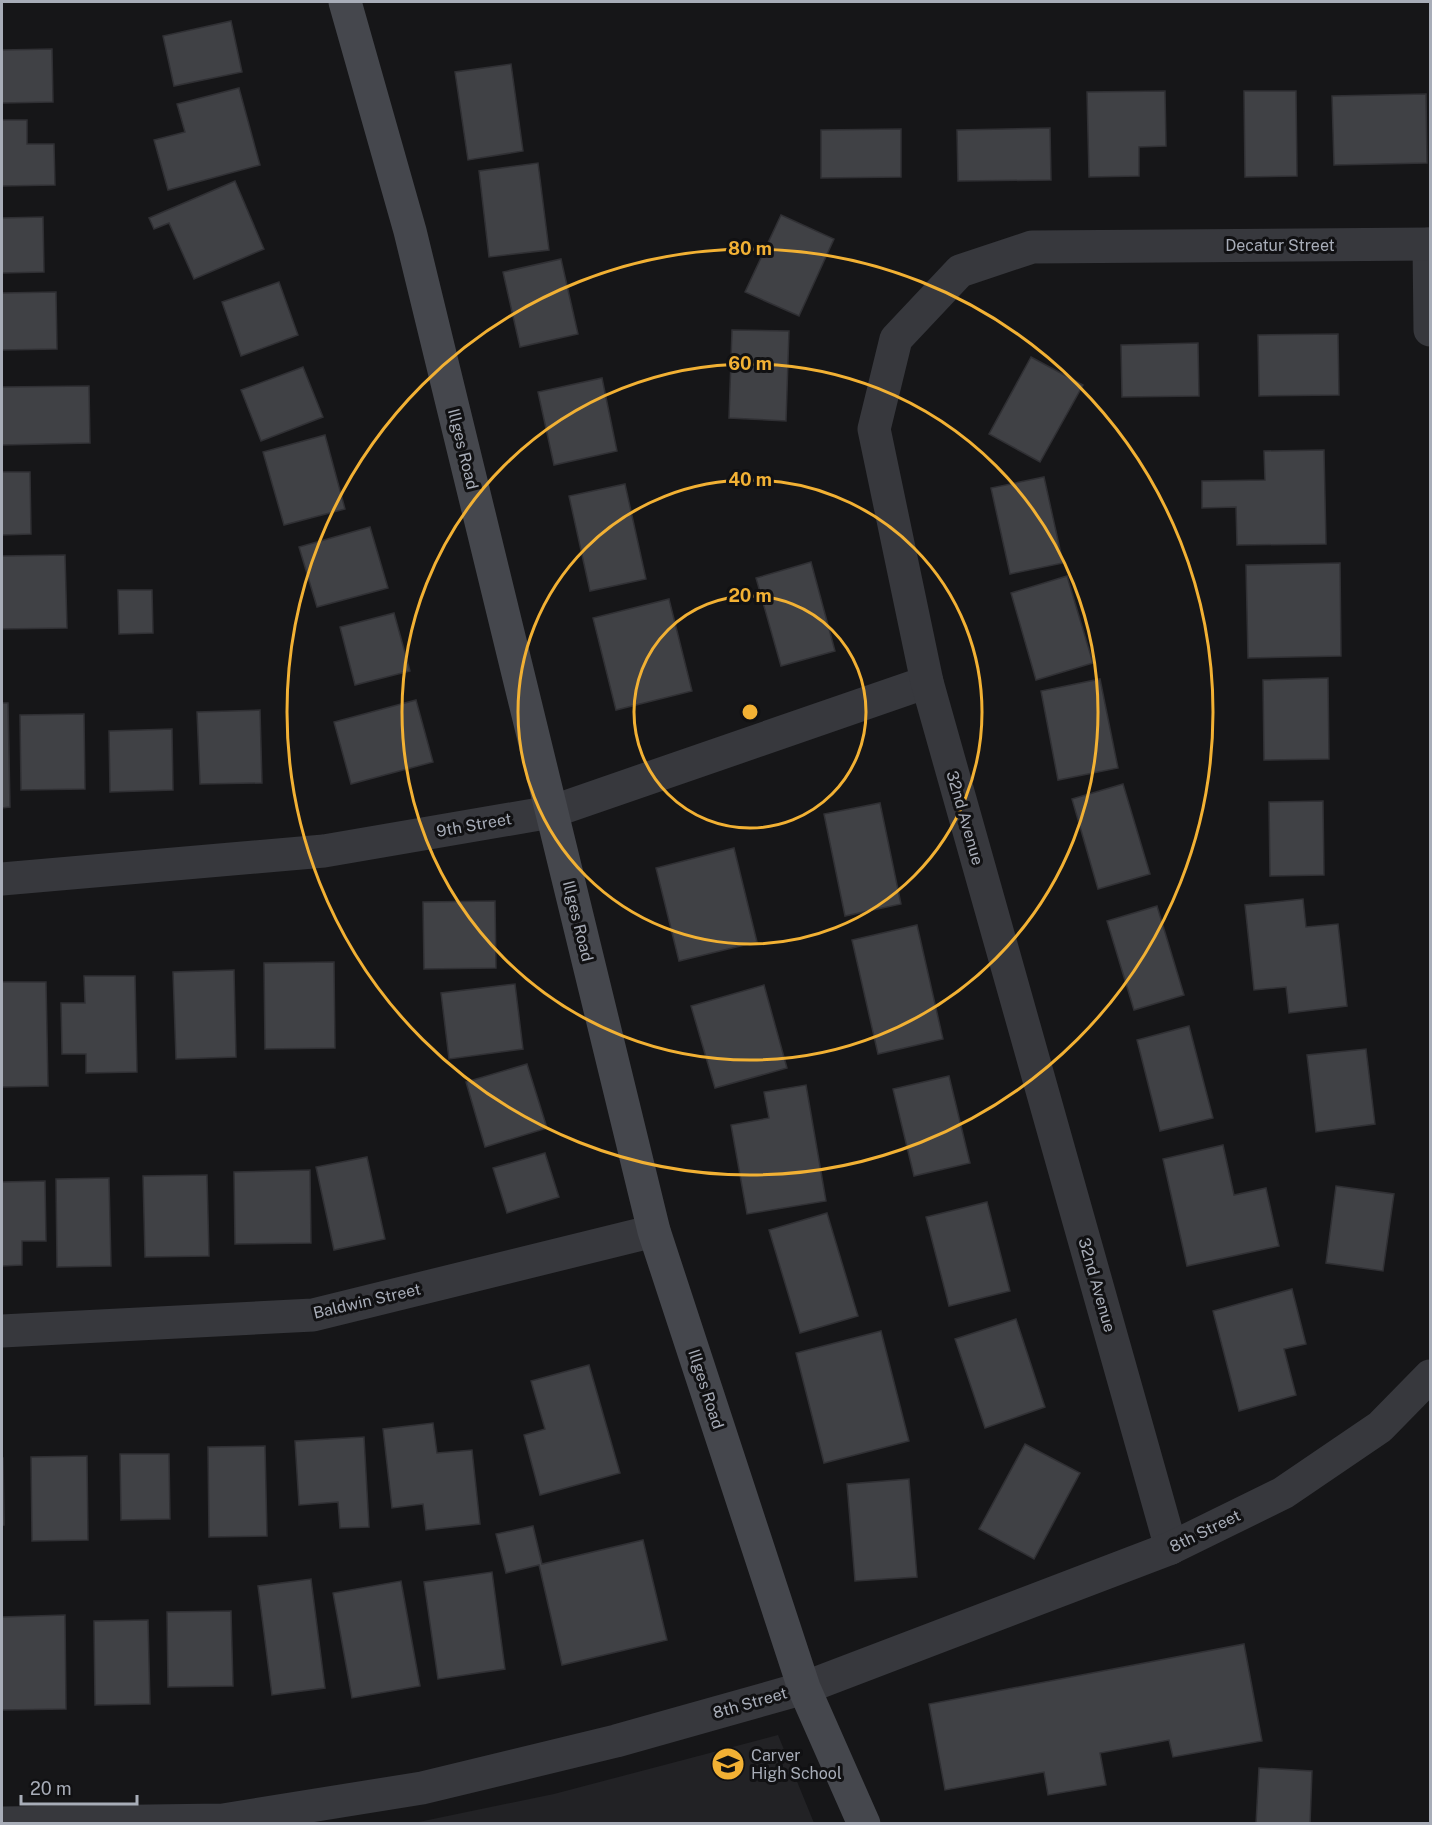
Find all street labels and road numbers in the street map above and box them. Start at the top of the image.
street label: Decatur Street [1225,236,1335,255]
street label: Illges Road [444,407,482,491]
street label: 32nd Avenue [942,769,988,867]
street label: 9th Street [435,809,513,841]
street label: Illges Road [559,879,597,963]
street label: 32nd Avenue [1074,1236,1120,1334]
street label: Baldwin Street [311,1279,423,1323]
street label: Illges Road [684,1347,728,1431]
street label: 8th Street [1166,1506,1244,1556]
street label: 8th Street [711,1683,789,1723]

